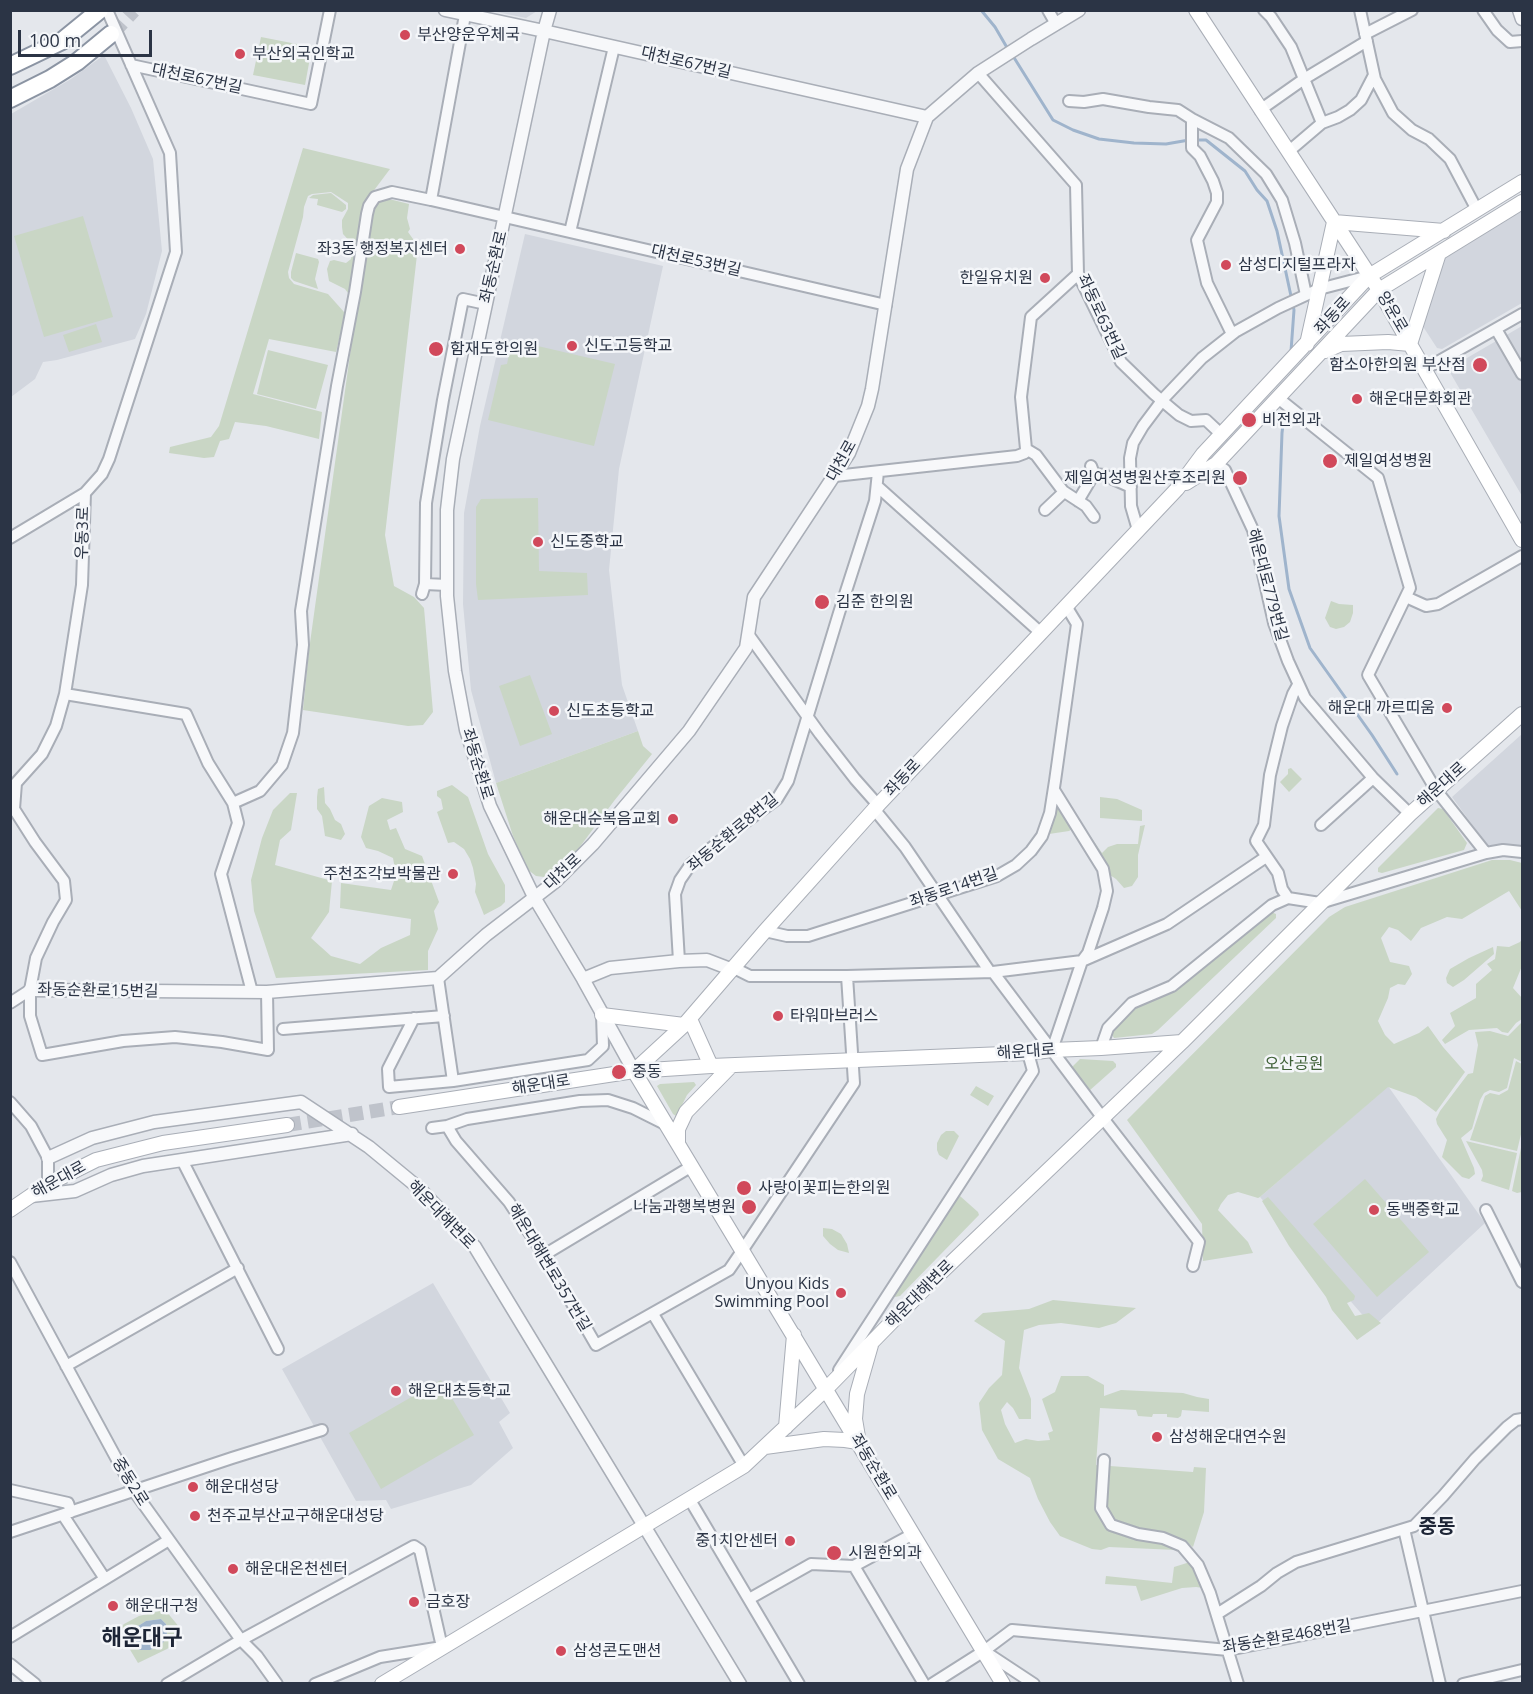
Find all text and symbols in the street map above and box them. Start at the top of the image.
scale bar [21,18,154,56]
place label: 부산양운우체국 [417,25,520,45]
text: 100 m [29,28,81,52]
marker: 부산양운우체국 [398,28,412,42]
street label: 대천로67번길 [639,43,733,83]
place label: 부산외국인학교 [252,44,355,64]
marker: 부산외국인학교 [233,47,247,61]
street label: 대천로67번길 [150,60,244,98]
street label: 좌동순환로 [476,229,512,305]
place label: 좌3동 행정복지센터 [317,239,448,259]
street label: 대천로53번길 [649,241,743,281]
marker: 좌3동 행정복지센터 [453,242,467,256]
place label: 삼성디지털프라자 [1238,255,1356,275]
marker: 삼성디지털프라자 [1219,258,1233,272]
place label: 한일유치원 [959,268,1033,288]
marker: 한일유치원 [1038,271,1052,285]
street label: 좌동로63번길 [1073,271,1129,363]
street label: 양운로 [1373,288,1411,336]
street label: 좌동로 [1311,293,1355,339]
place label: 신도고등학교 [584,336,672,356]
place label: 함재도한의원 [450,339,538,359]
marker: 신도고등학교 [565,339,579,353]
marker: 함재도한의원 [427,340,445,358]
place label: 함소아한의원 부산점 [1329,355,1466,375]
marker: 함소아한의원 부산점 [1471,356,1489,374]
place label: 해운대문화회관 [1369,389,1472,409]
marker: 해운대문화회관 [1350,392,1364,406]
place label: 비전외과 [1262,410,1321,430]
marker: 비전외과 [1240,411,1258,429]
street label: 대천로 [823,437,861,485]
place label: 제일여성병원 [1344,451,1432,471]
marker: 제일여성병원 [1321,452,1339,470]
place label: 제일여성병원산후조리원 [1064,468,1226,488]
marker: 제일여성병원산후조리원 [1231,469,1249,487]
street label: 우동3로 [72,506,94,560]
street label: 해운대로779번길 [1243,527,1291,643]
place label: 신도중학교 [550,532,624,552]
marker: 신도중학교 [531,535,545,549]
place label: 김준 한의원 [836,592,914,612]
marker: 김준 한의원 [813,593,831,611]
place label: 해운대 까르띠움 [1328,698,1435,718]
place label: 신도초등학교 [566,701,654,721]
marker: 해운대 까르띠움 [1440,701,1454,715]
marker: 신도초등학교 [547,704,561,718]
street label: 좌동순환로 [457,726,497,802]
street label: 좌동로 [881,755,925,801]
street label: 해운대로 [1414,758,1470,812]
street label: 좌동순환로8번길 [684,790,782,876]
place label: 해운대순복음교회 [543,809,661,829]
marker: 해운대순복음교회 [666,812,680,826]
street label: 대천로 [540,850,586,894]
place label: 주천조각보박물관 [323,864,441,884]
street label: 좌동로14번길 [907,864,1001,912]
marker: 주천조각보박물관 [446,867,460,881]
street label: 좌동순환로15번길 [37,980,159,1002]
place label: 타워마브러스 [790,1006,878,1026]
marker: 타워마브러스 [771,1009,785,1023]
street label: 해운대로 [996,1040,1056,1064]
park label: 오산공원 [1265,1054,1323,1074]
place label: 중동 [632,1062,661,1082]
marker: 중동 [610,1063,628,1081]
street label: 해운대로 [510,1071,572,1099]
street label: 해운대로 [29,1157,89,1203]
street label: 해운대해변로 [403,1177,479,1253]
place label: 사랑이꽃피는한의원 [758,1178,890,1198]
marker: 사랑이꽃피는한의원 [735,1179,753,1197]
place label: 나눔과행복병원 [633,1197,736,1217]
marker: 나눔과행복병원 [740,1198,758,1216]
place label: 동백중학교 [1386,1200,1460,1220]
street label: 해운대해변로357번길 [503,1201,595,1335]
marker: 동백중학교 [1367,1203,1381,1217]
street label: 해운대해변로 [882,1256,958,1332]
place label: Unyou Kids Swimming Pool [715,1274,829,1312]
marker: Unyou Kids Swimming Pool [834,1286,848,1300]
place label: 해운대초등학교 [408,1381,511,1401]
marker: 해운대초등학교 [389,1384,403,1398]
place label: 삼성해운대연수원 [1169,1427,1287,1447]
marker: 삼성해운대연수원 [1150,1430,1164,1444]
street label: 좌동순환로 [846,1431,900,1503]
street label: 중동2로 [108,1454,152,1510]
place label: 해운대성당 [205,1477,279,1497]
marker: 해운대성당 [186,1480,200,1494]
place label: 천주교부산교구해운대성당 [207,1506,384,1526]
marker: 천주교부산교구해운대성당 [188,1509,202,1523]
district label: 중동 [1419,1515,1455,1539]
place label: 중1치안센터 [695,1531,778,1551]
marker: 중1치안센터 [783,1534,797,1548]
place label: 시원한외과 [848,1543,922,1563]
marker: 시원한외과 [825,1544,843,1562]
place label: 해운대온천센터 [245,1559,348,1579]
marker: 해운대온천센터 [226,1562,240,1576]
place label: 금호장 [426,1592,470,1612]
marker: 금호장 [407,1595,421,1609]
place label: 해운대구청 [125,1596,199,1616]
marker: 해운대구청 [106,1599,120,1613]
street label: 좌동순환로468번길 [1221,1616,1353,1658]
district label: 해운대구 [102,1626,182,1652]
place label: 삼성콘도맨션 [573,1641,661,1661]
marker: 삼성콘도맨션 [554,1644,568,1658]

